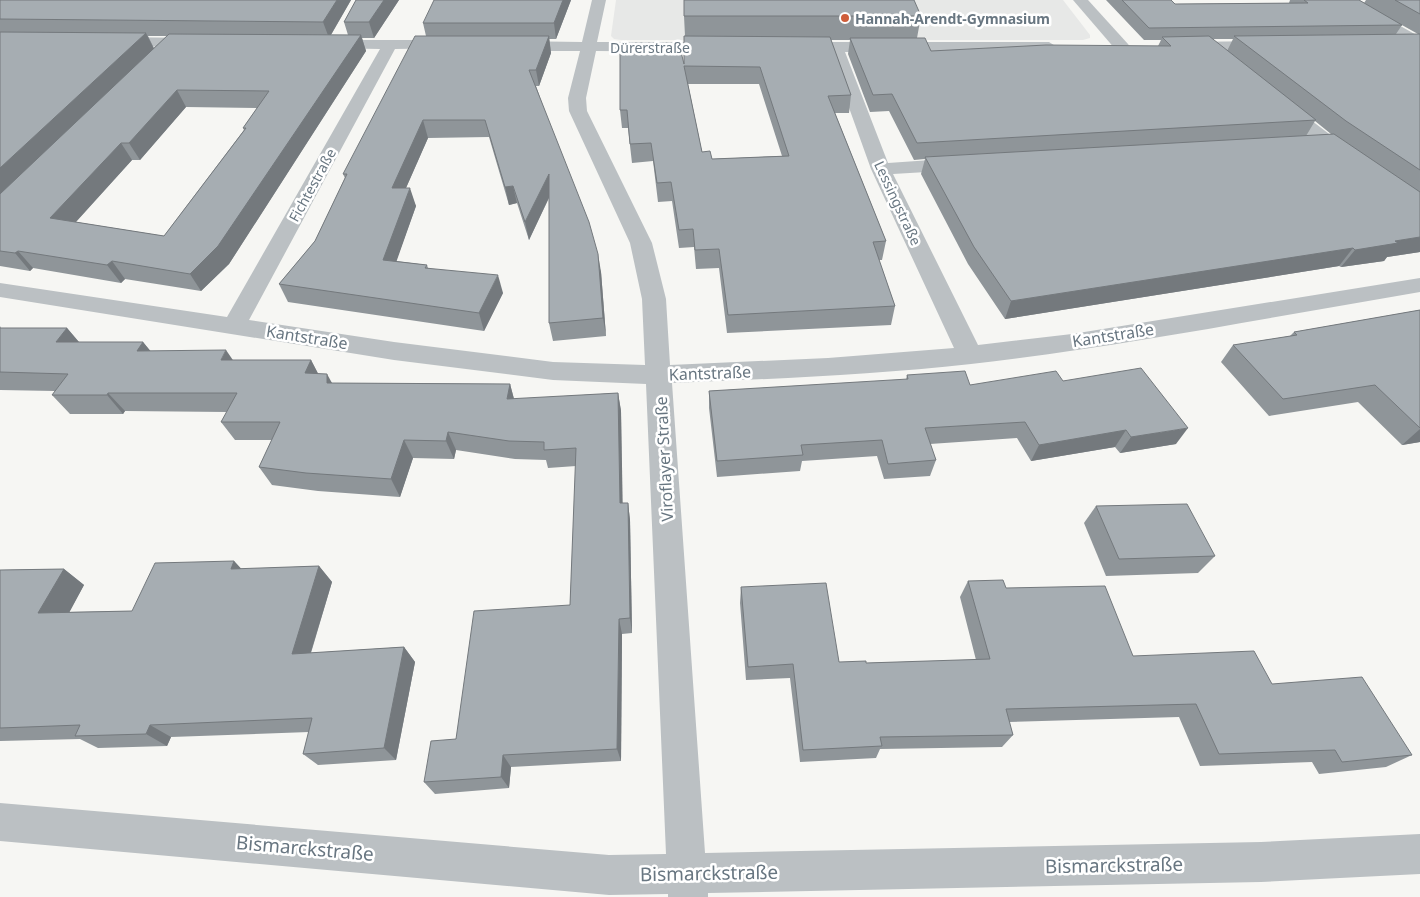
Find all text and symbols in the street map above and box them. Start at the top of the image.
place label: Hannah-Arendt-Gymnasium [855,9,1050,28]
marker: Hannah-Arendt-Gymnasium [839,12,851,24]
street label: Dürerstraße [610,38,690,57]
street label: Fichtestraße [284,145,340,225]
street label: Lessingstraße [870,158,926,249]
street label: Kantstraße [1071,318,1155,352]
street label: Kantstraße [265,320,349,354]
street label: Kantstraße [668,361,752,385]
street label: Viroflayer Straße [650,396,678,522]
street label: Bismarckstraße [235,829,375,867]
street label: Bismarckstraße [1045,851,1183,879]
street label: Bismarckstraße [640,859,778,887]

